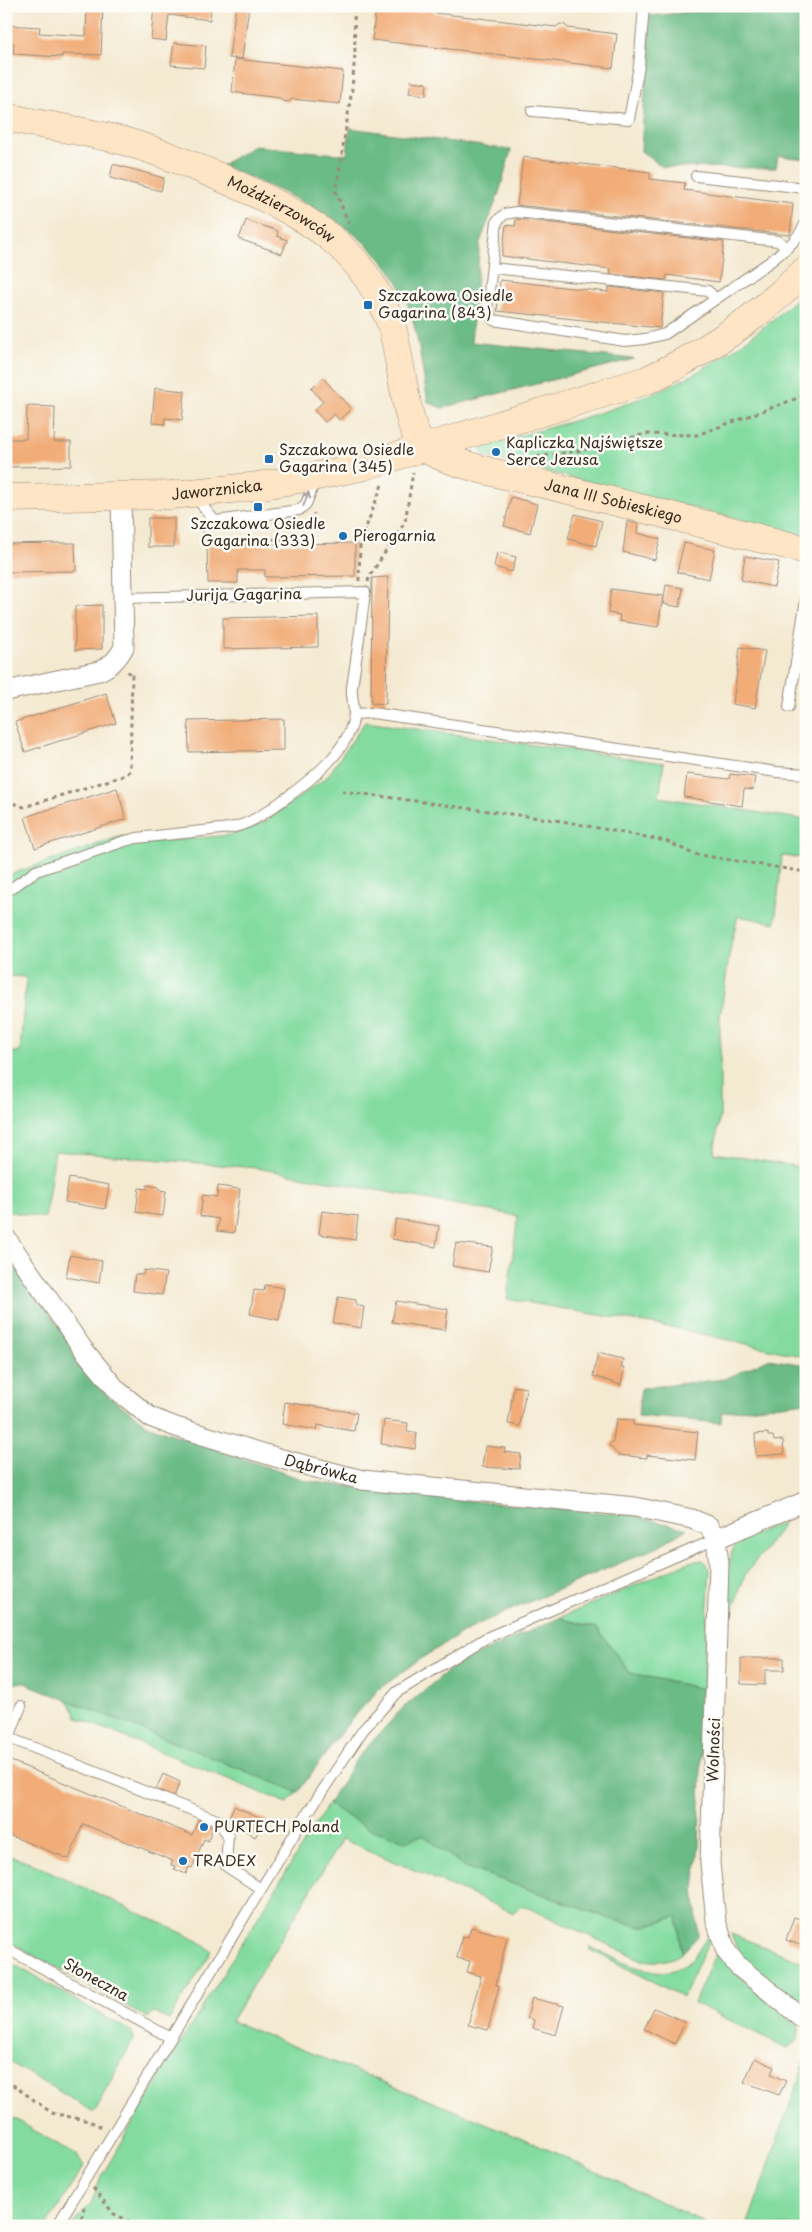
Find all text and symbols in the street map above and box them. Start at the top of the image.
street label: Moździerzowców [224,169,341,248]
place label: Szczakowa Osiedle Gagarina (843) [378,283,513,323]
marker: Szczakowa Osiedle Gagarina (843) [362,299,374,311]
place label: Kapliczka Najświętsze Serce Jezusa [506,430,663,470]
place label: Szczakowa Osiedle Gagarina (345) [279,437,414,477]
marker: Kapliczka Najświętsze Serce Jezusa [490,446,502,458]
marker: Szczakowa Osiedle Gagarina (345) [263,453,275,465]
street label: Jaworznicka [170,472,264,505]
street label: Jana III Sobieskiego [542,472,685,528]
one-way arrow [302,492,311,507]
marker: Szczakowa Osiedle Gagarina (333) [252,501,264,513]
place label: Szczakowa Osiedle Gagarina (333) [190,511,326,551]
place label: Pierogarnia [353,523,437,546]
marker: Pierogarnia [337,530,349,542]
street label: Jurija Gagarina [186,581,303,606]
street label: Dąbrówka [282,1447,362,1489]
street label: Wolności [700,1717,725,1783]
place label: PURTECH Poland [214,1814,339,1837]
marker: PURTECH Poland [198,1821,210,1833]
place label: TRADEX [193,1848,256,1871]
marker: TRADEX [177,1855,189,1867]
street label: Słoneczna [60,1951,134,2006]

